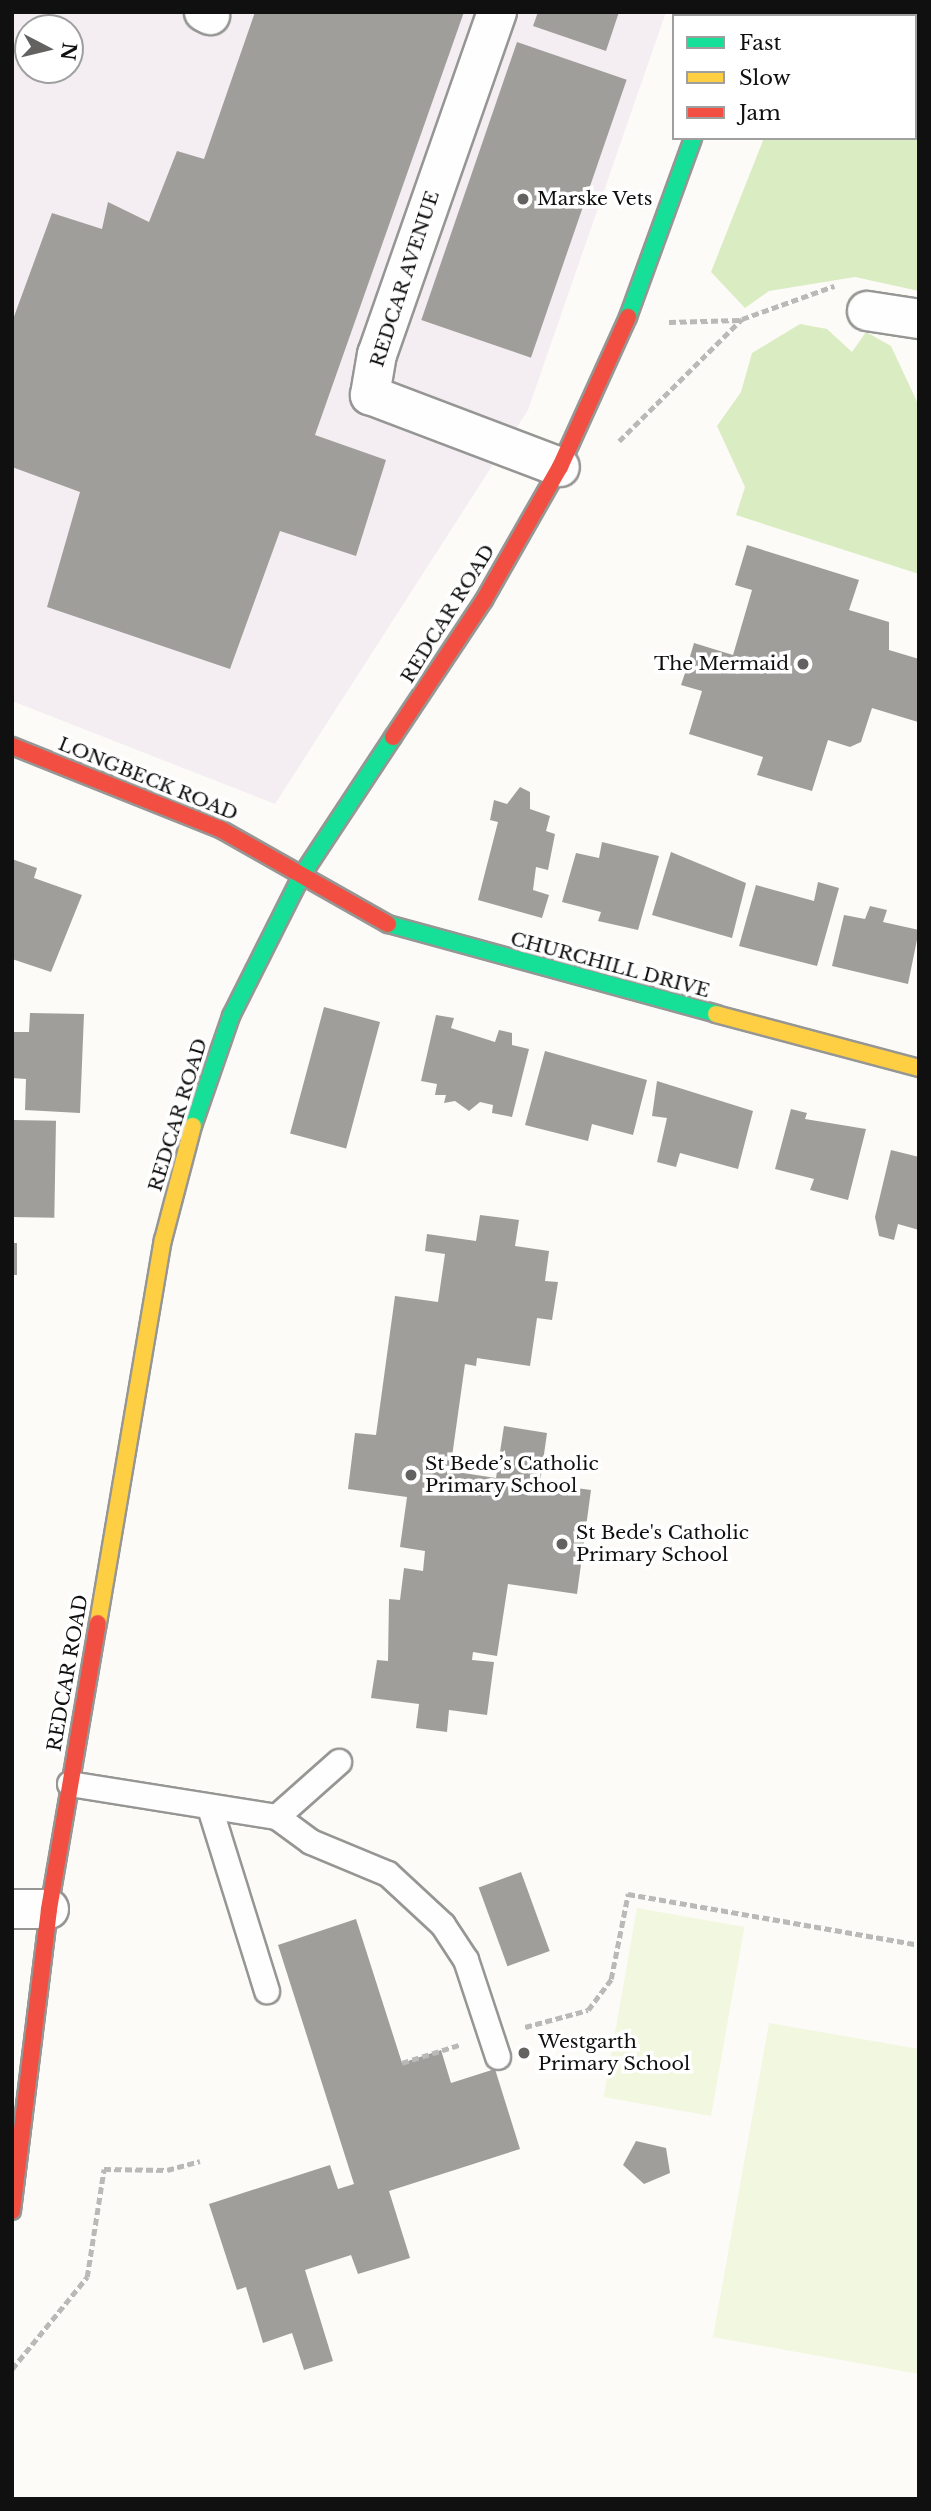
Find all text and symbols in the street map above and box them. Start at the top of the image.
north arrow [14,14,84,84]
legend [672,14,917,140]
text: Fast [739,30,781,56]
text: N [56,41,81,62]
text: Slow [739,65,791,91]
text: Jam [739,100,781,126]
street label: REDCAR AVENUE [366,187,444,371]
place label: Marske Vets [537,188,653,210]
marker: Marske Vets [515,191,531,207]
street label: REDCAR ROAD [396,540,500,688]
place label: The Mermaid [654,653,789,675]
marker: The Mermaid [795,656,811,672]
street label: LONGBECK ROAD [55,732,241,826]
street label: CHURCHILL DRIVE [508,927,712,1003]
street label: REDCAR ROAD [144,1035,212,1195]
place label: St Bede’s Catholic Primary School [425,1453,599,1497]
marker: St Bede’s Catholic Primary School [403,1467,419,1483]
place label: St Bede's Catholic Primary School [576,1522,749,1566]
marker: St Bede's Catholic Primary School [554,1536,570,1552]
street label: REDCAR ROAD [43,1593,93,1753]
place label: Westgarth Primary School [538,2031,691,2075]
marker: Westgarth Primary School [516,2045,532,2061]

